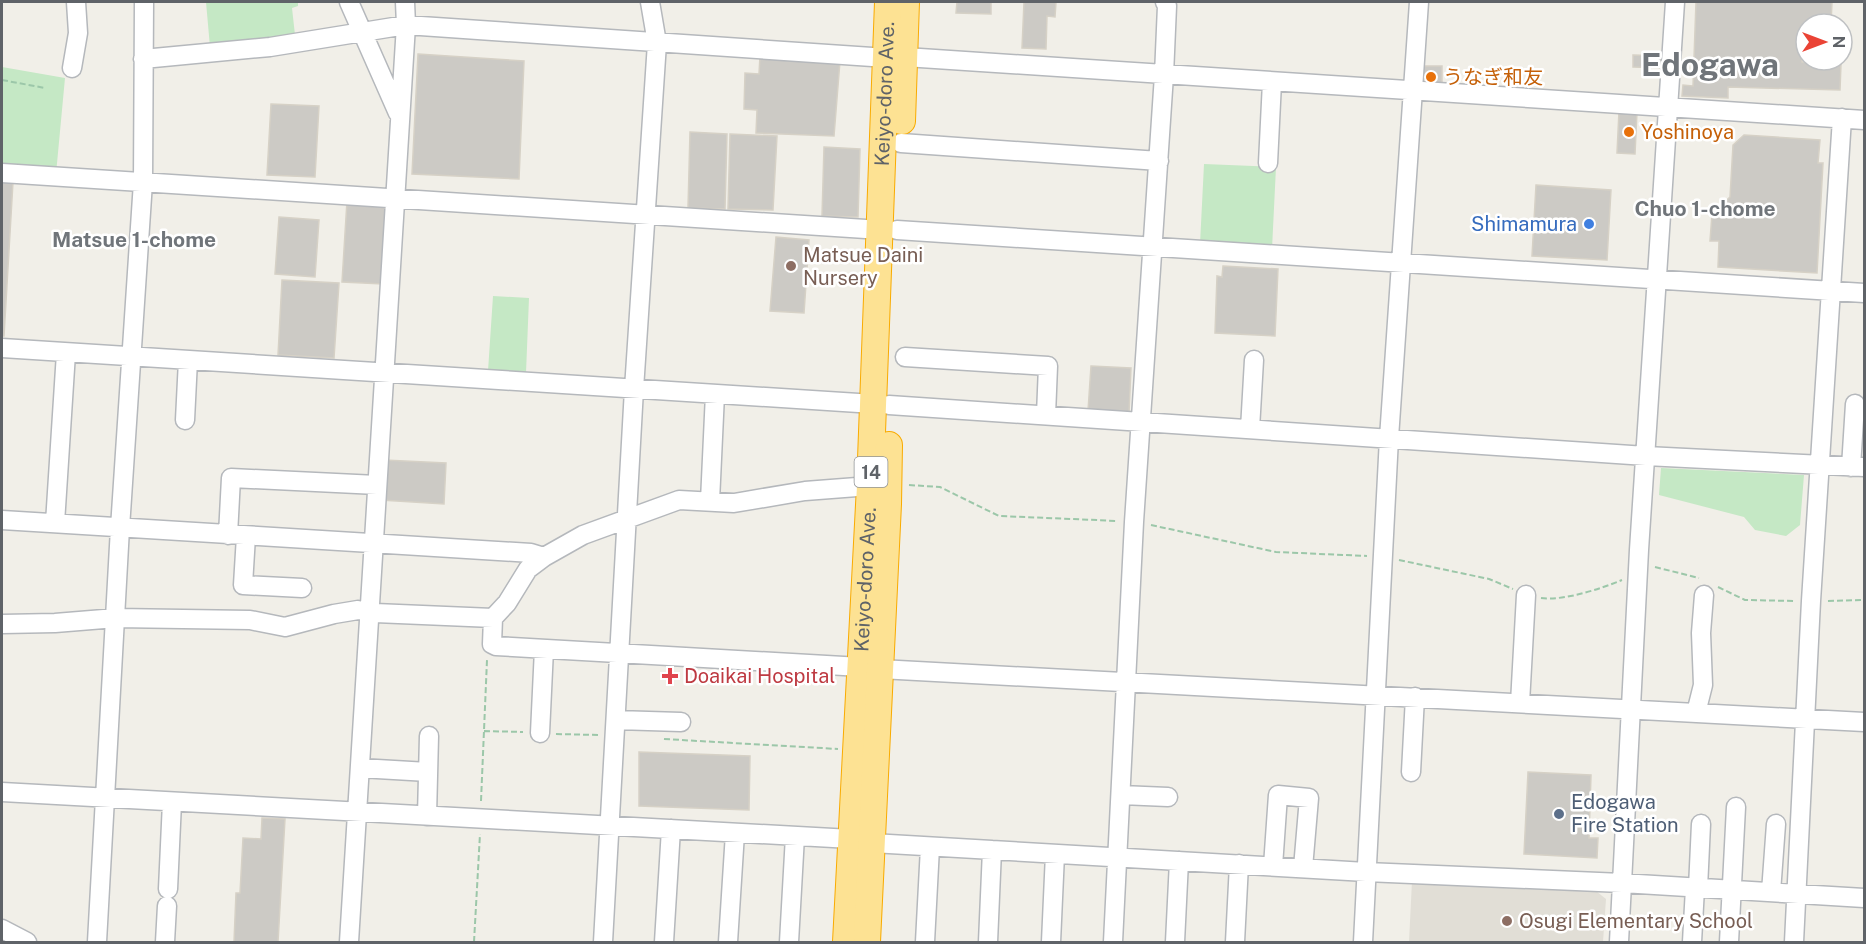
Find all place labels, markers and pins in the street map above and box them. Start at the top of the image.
place label: うなぎ和友 [1443,65,1543,89]
marker: うなぎ和友 [1424,70,1438,84]
place label: Yoshinoya [1641,120,1734,144]
marker: Yoshinoya [1622,125,1636,139]
place label: Shimamura [1471,212,1577,236]
marker: Shimamura [1582,217,1596,231]
place label: Matsue Daini Nursery [803,243,923,290]
marker: Matsue Daini Nursery [784,259,798,273]
place label: Doaikai Hospital [684,664,835,688]
marker: Doaikai Hospital [661,667,679,685]
place label: Edogawa Fire Station [1571,790,1679,837]
marker: Edogawa Fire Station [1552,807,1566,821]
place label: Osugi Elementary School [1519,909,1753,933]
marker: Osugi Elementary School [1500,914,1514,928]

